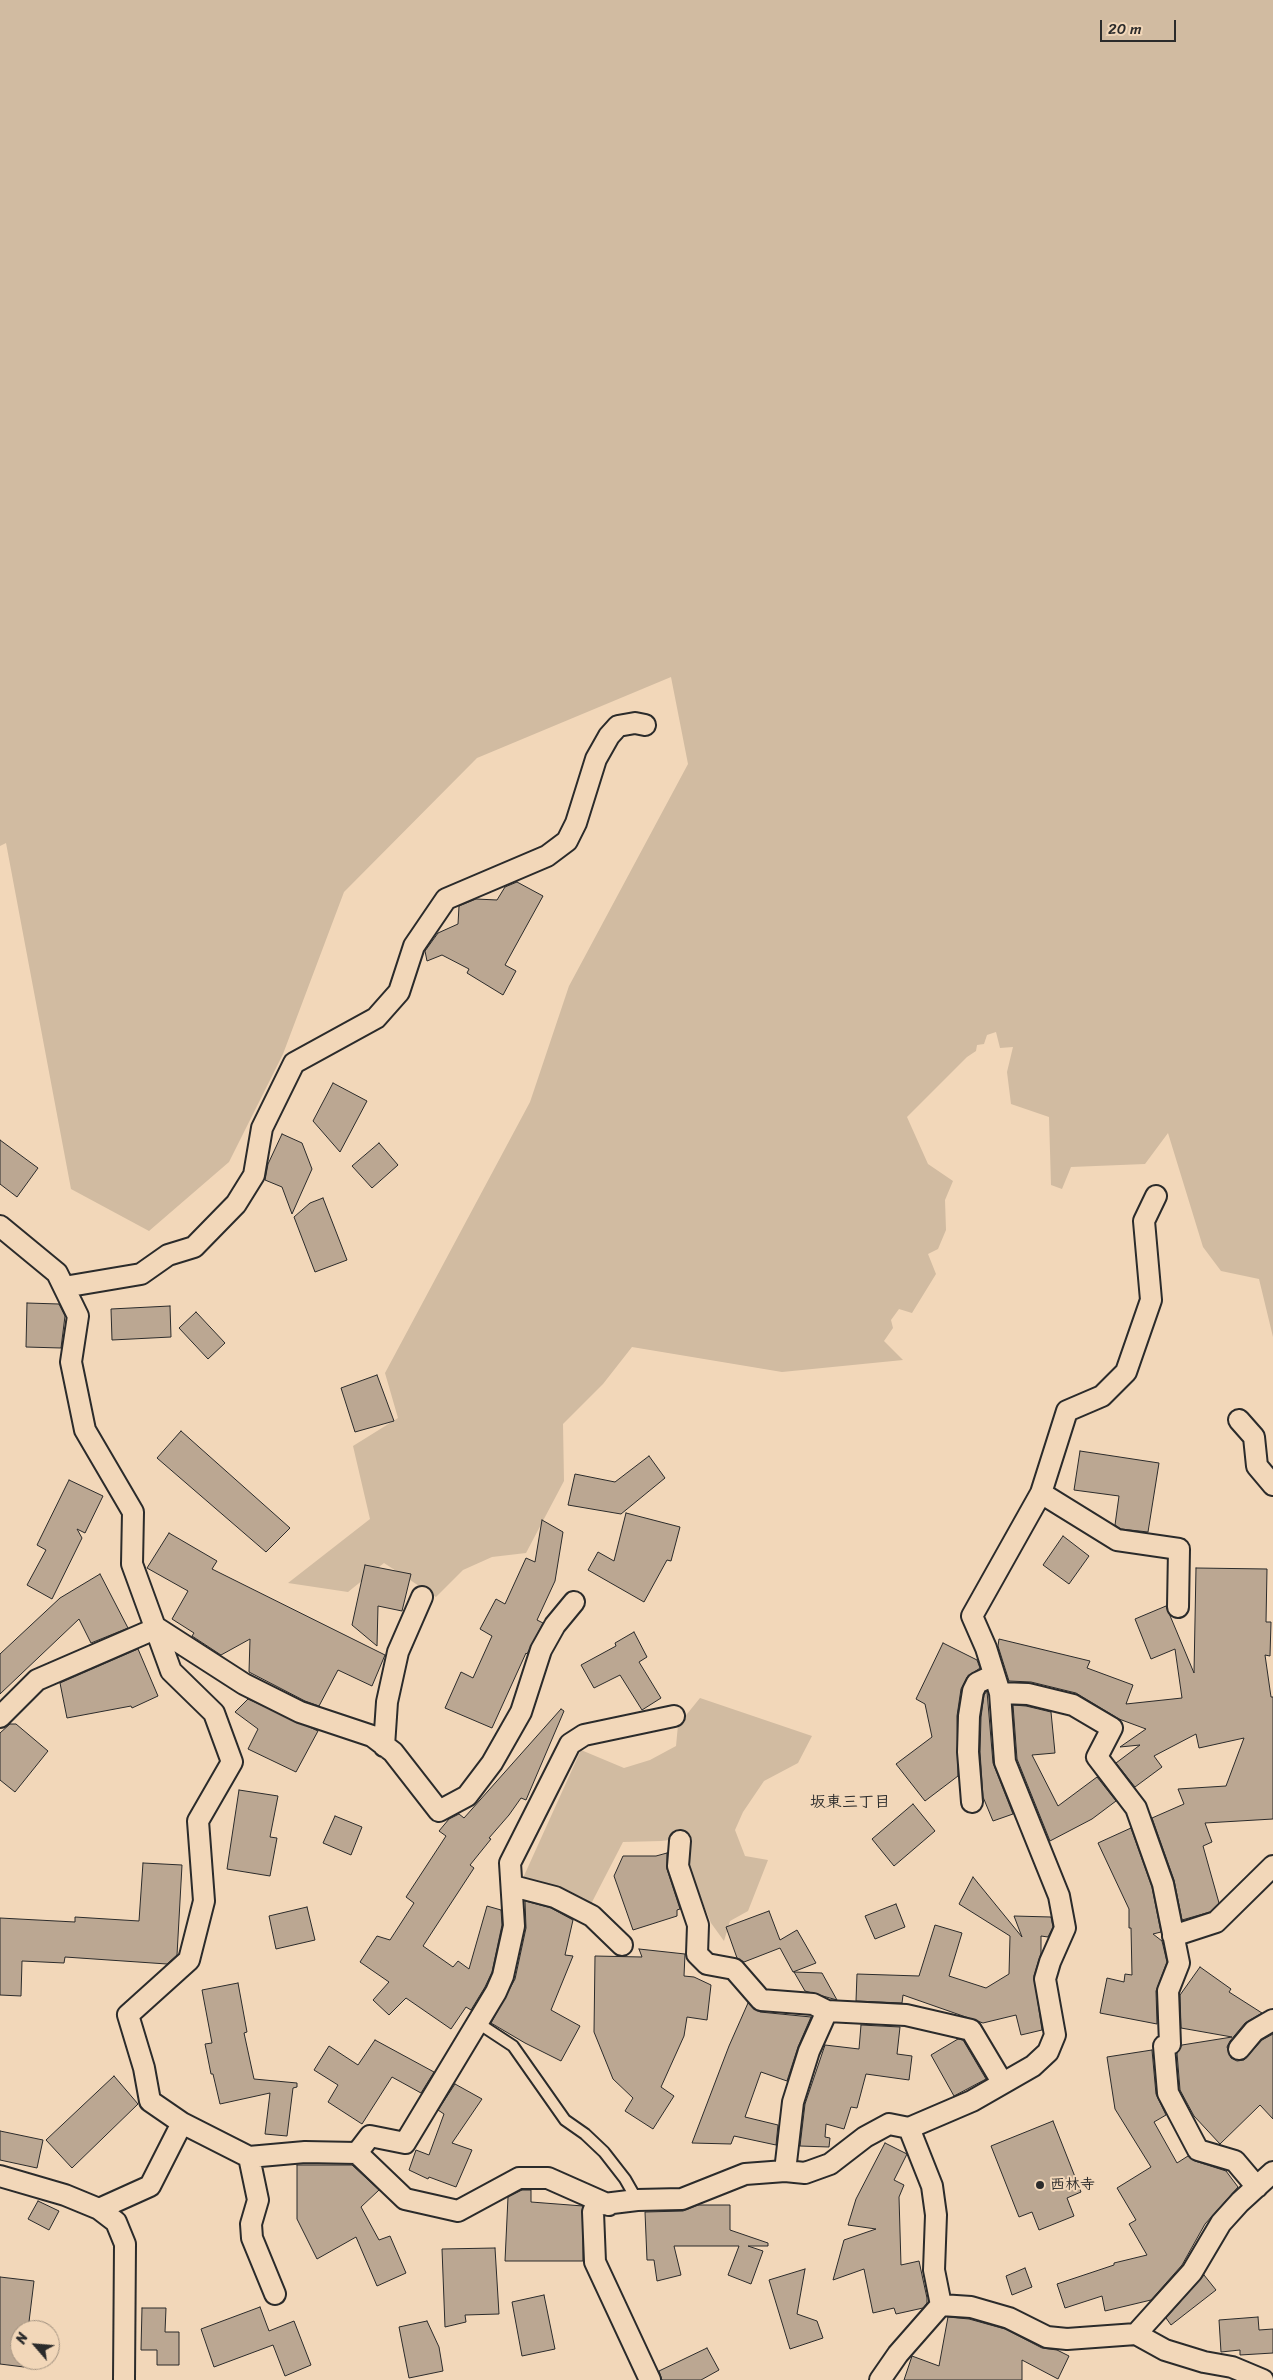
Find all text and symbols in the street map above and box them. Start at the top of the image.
scale bar [1103,10,1179,42]
text: 20 m [1108,16,1142,42]
district label: 坂東三丁目 [810,1793,890,1813]
place label: 西林寺 [1050,2176,1095,2194]
marker: 西林寺 [1034,2179,1046,2191]
north arrow [10,2320,60,2370]
text: N [9,2328,35,2348]

